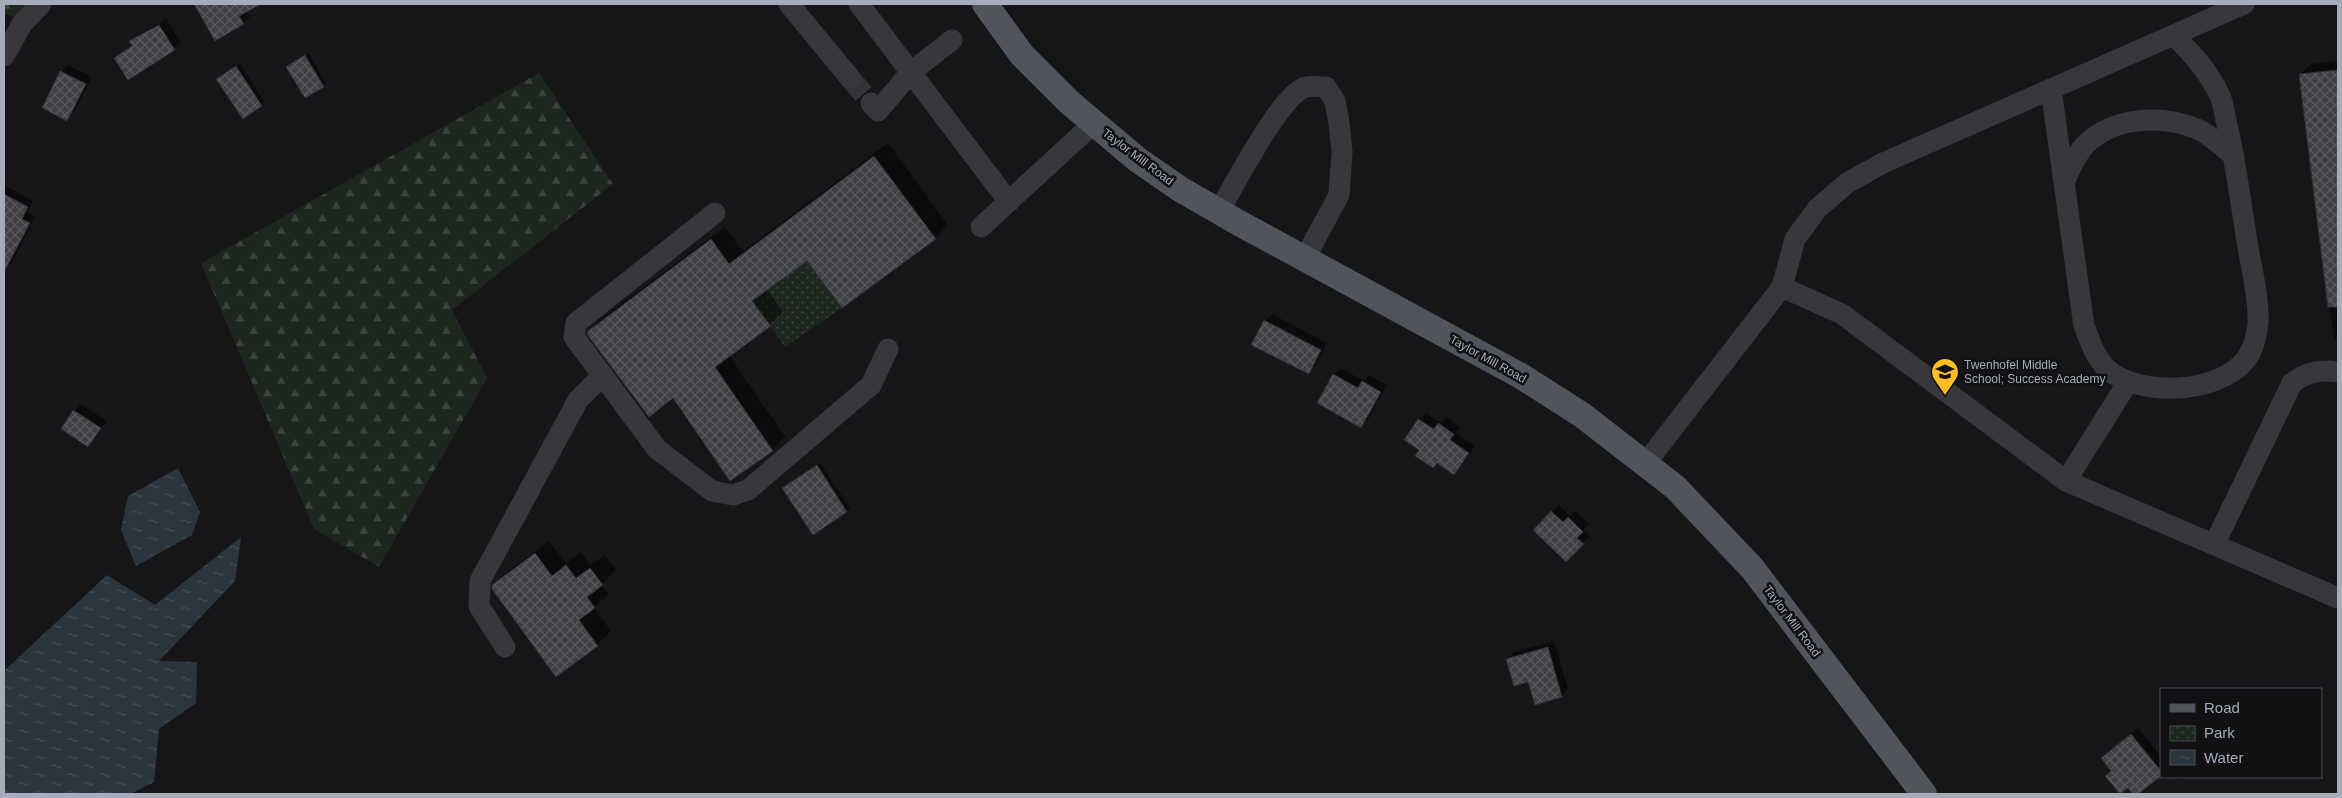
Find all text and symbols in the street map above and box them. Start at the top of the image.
street label: Taylor Mill Road [1100,126,1176,188]
street label: Taylor Mill Road [1447,332,1529,386]
school or university icon: Twenhofel Middle School; Success Academy [1930,357,1960,396]
place label: Twenhofel Middle School; Success Academy [1964,358,2105,386]
street label: Taylor Mill Road [1761,583,1823,659]
legend [2160,688,2322,778]
text: Road [2204,699,2240,716]
text: Park [2204,724,2235,741]
text: Water [2204,749,2243,766]

